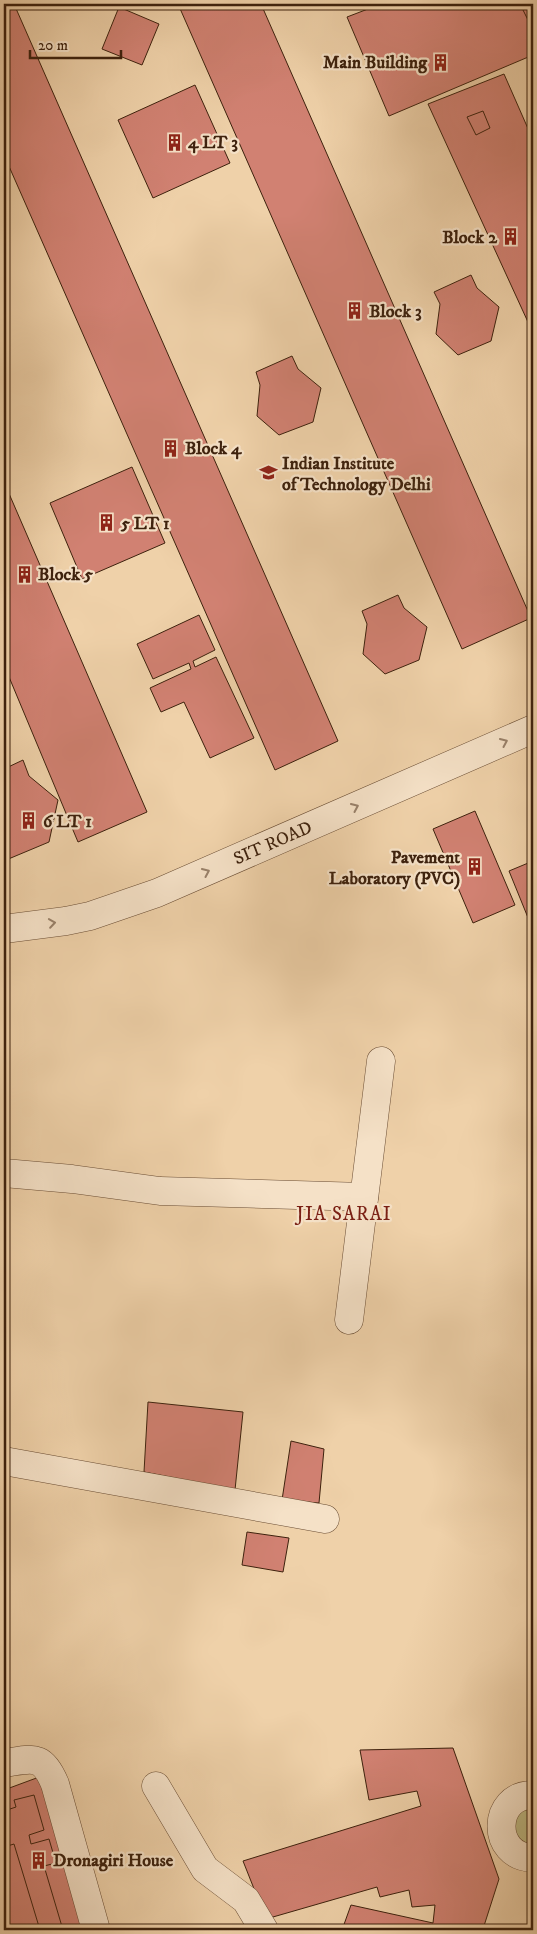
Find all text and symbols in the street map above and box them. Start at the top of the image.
scale bar [30,28,121,60]
text: 20 m [38,36,68,55]
place label: Main Building [323,52,428,74]
building icon: Main Building [431,52,451,72]
building icon: 4 LT 3 [164,132,184,152]
place label: 4 LT 3 [187,132,238,154]
place label: Block 2 [442,227,498,249]
building icon: Block 2 [501,227,521,247]
building icon: Block 3 [345,301,365,321]
place label: Block 3 [369,301,422,323]
building icon: Block 4 [161,438,181,458]
place label: Block 4 [185,438,242,460]
place label: Indian Institute of Technology Delhi [282,453,431,496]
school or university icon: Indian Institute of Technology Delhi [258,463,278,483]
building icon: 5 LT 1 [97,513,117,533]
place label: 5 LT 1 [120,513,170,535]
building icon: Block 5 [14,564,34,584]
place label: Block 5 [38,564,93,586]
one-way arrow [499,737,508,748]
one-way arrow [350,802,359,813]
building icon: 6 LT 1 [19,811,39,831]
place label: 6 LT 1 [43,811,92,833]
street label: SIT ROAD [230,817,316,870]
place label: Pavement Laboratory (PVC) [329,847,460,890]
building icon: Pavement Laboratory (PVC) [464,857,484,877]
one-way arrow [201,867,210,878]
one-way arrow [48,918,56,929]
district label: JIA SARAI [294,1203,392,1226]
building icon: Dronagiri House [29,1850,49,1870]
place label: Dronagiri House [53,1850,174,1872]

